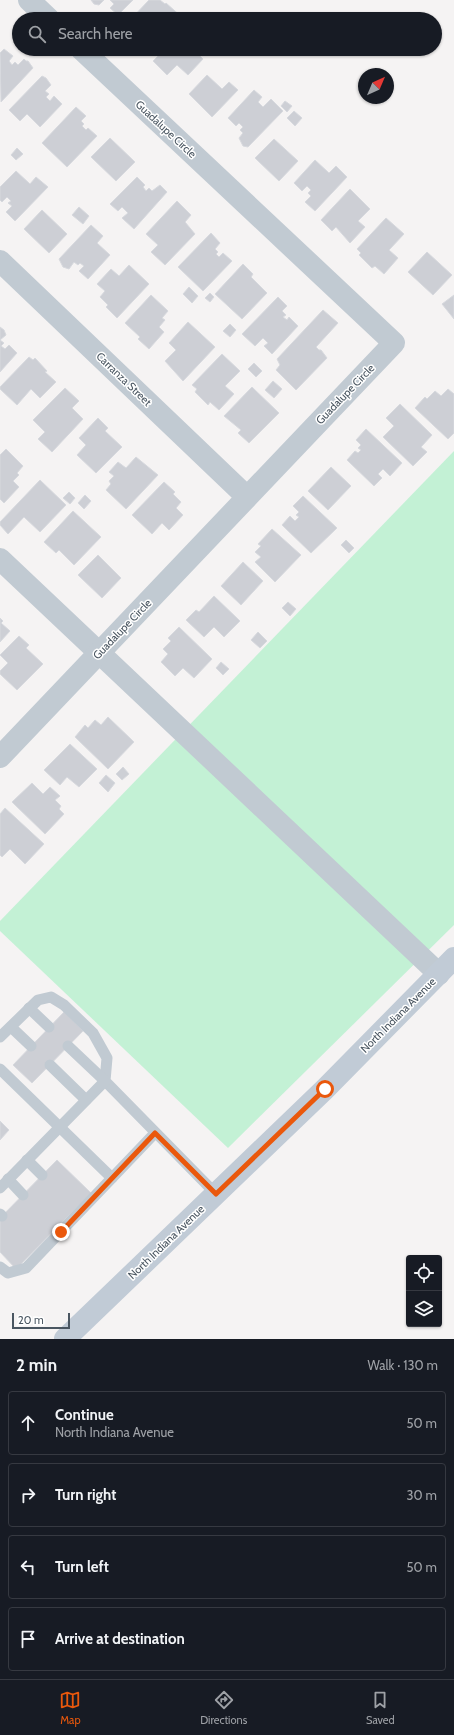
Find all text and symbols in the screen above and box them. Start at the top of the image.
search box [12,12,442,56]
icon: search [26,23,48,45]
text: Search here [58,25,133,43]
north arrow [358,68,394,104]
street label: Guadalupe Circle [133,97,200,161]
street label: Carranza Street [93,349,155,409]
street label: Guadalupe Circle [313,361,377,427]
street label: Guadalupe Circle [90,596,154,662]
street label: North Indiana Avenue [357,974,439,1056]
route start [316,1080,334,1098]
street label: North Indiana Avenue [125,1202,207,1282]
route end [52,1223,70,1241]
map controls [406,1255,442,1327]
button: locate [406,1255,442,1291]
button: layers [406,1291,442,1327]
scale bar [12,1311,70,1330]
text: 20 m [18,1313,44,1327]
text: 2 min [16,1355,57,1375]
text: Walk · 130 m [367,1357,438,1373]
text: Continue [55,1406,114,1424]
icon: ahead [17,1412,39,1434]
text: 50 m [407,1415,437,1431]
text: North Indiana Avenue [55,1424,174,1440]
icon: right [17,1484,39,1506]
text: Turn right [55,1486,116,1504]
text: 30 m [407,1487,437,1503]
icon: left [17,1556,39,1578]
text: Turn left [55,1558,109,1576]
text: 50 m [407,1559,437,1575]
icon: arrive [17,1628,39,1650]
text: Arrive at destination [55,1630,185,1648]
tab: Map [59,1689,81,1727]
tab: Directions [200,1689,247,1727]
tab: Saved [366,1689,395,1727]

